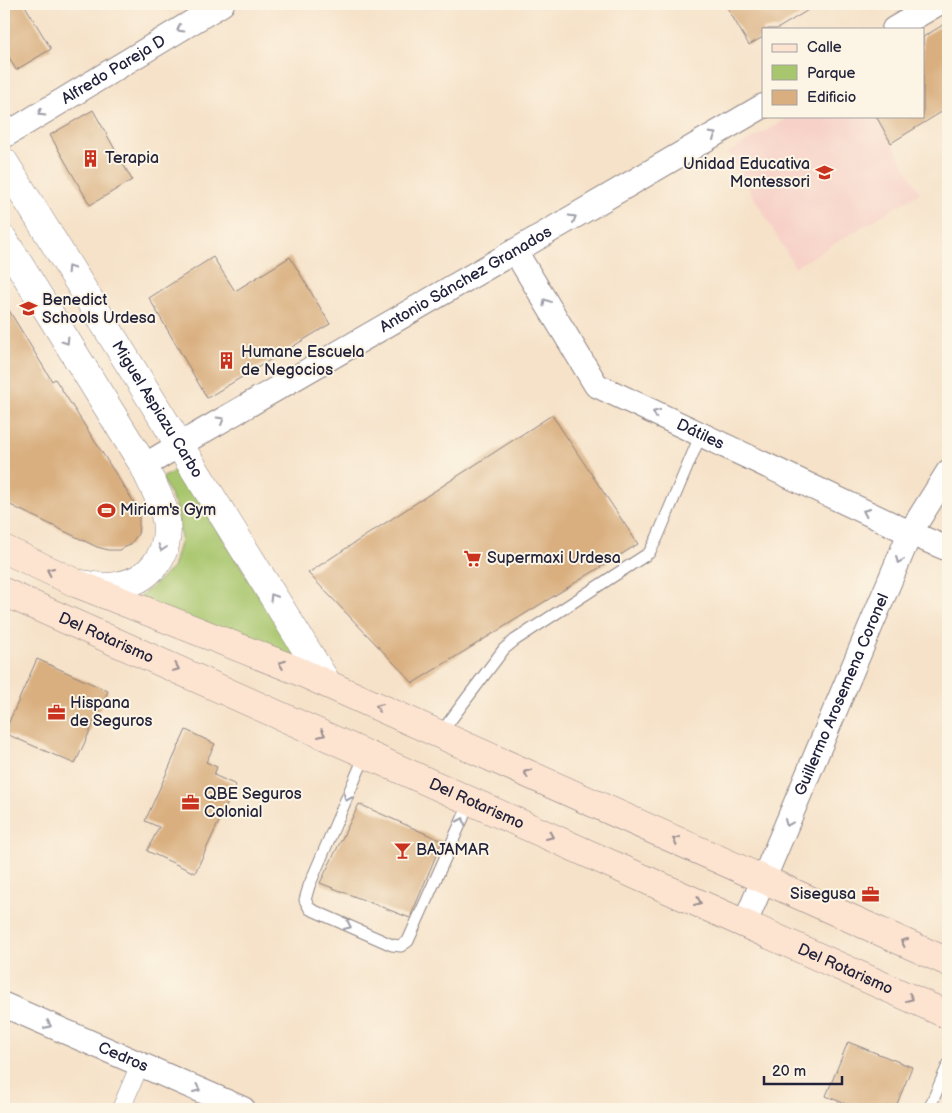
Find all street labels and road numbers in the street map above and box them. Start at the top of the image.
street label: Alfredo Pareja D [58,31,169,108]
street label: Antonio Sánchez Granados [376,222,555,337]
street label: Miguel Aspiazu Carbo [108,337,207,481]
street label: Dátiles [674,415,727,454]
street label: Guillermo Arosemena Coronel [790,591,893,799]
street label: Del Rotarismo [56,608,157,667]
street label: Del Rotarismo [426,774,527,833]
street label: Del Rotarismo [795,939,896,999]
street label: Cedros [95,1038,151,1076]

